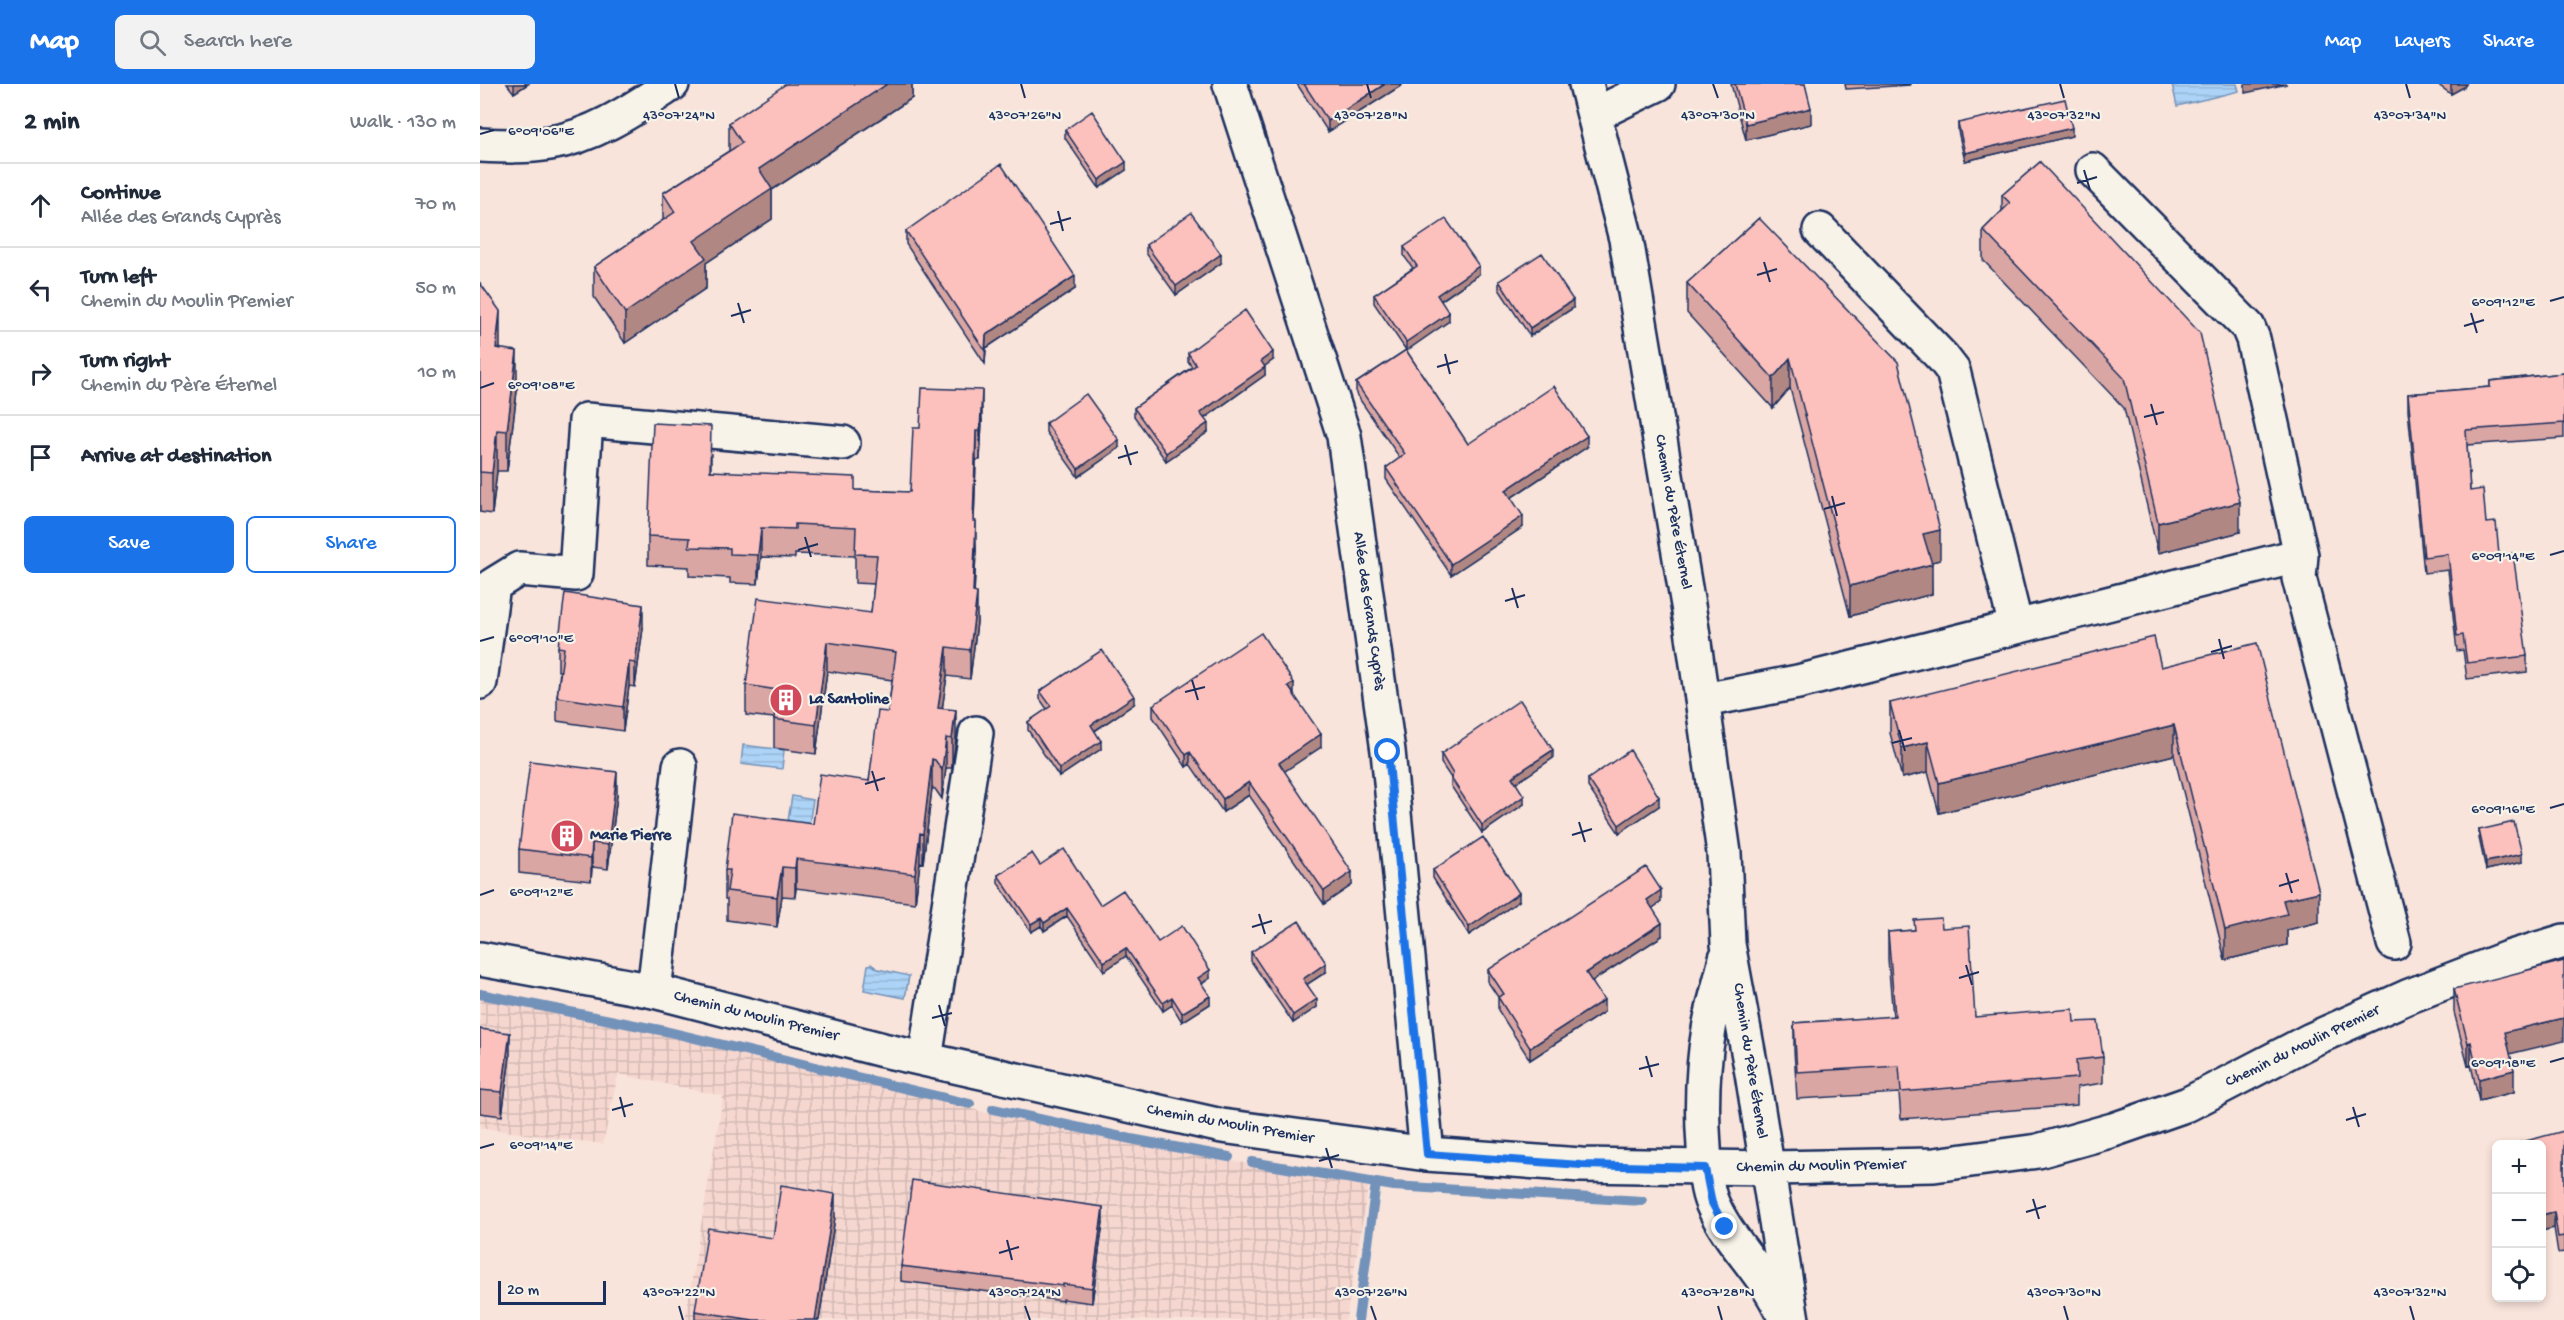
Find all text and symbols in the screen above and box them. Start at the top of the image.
search box [115,15,535,69]
text: Map [30,26,79,59]
icon: search [136,26,169,59]
text: Search here [184,29,292,55]
text: Map [2325,30,2361,55]
text: Layers [2394,30,2450,55]
text: Share [2483,30,2534,55]
text: 43°07'24"N [643,107,715,125]
text: 43°07'26"N [989,107,1062,125]
text: 43°07'28"N [1334,107,1408,125]
text: 43°07'30"N [1681,107,1755,125]
text: 43°07'32"N [2028,107,2101,125]
text: 43°07'34"N [2374,107,2447,125]
text: 2 min [24,108,79,139]
text: Walk · 130 m [350,112,456,135]
text: 6°09'06"E [508,123,575,141]
text: Continue [81,181,161,207]
icon: ahead [24,189,57,222]
text: 70 m [415,194,456,217]
text: Allée des Grands Cyprès [81,207,281,230]
text: Turn left [81,265,155,291]
icon: left [24,273,57,306]
text: 50 m [415,278,456,301]
text: Chemin du Moulin Premier [81,291,293,314]
text: 6°09'12"E [2471,294,2535,312]
text: Turn right [81,349,169,375]
icon: right [24,357,57,390]
text: 10 m [418,362,456,385]
text: Chemin du Père Éternel [81,375,277,398]
text: 6°09'08"E [508,377,575,395]
street label: Chemin du Père Éternel [1649,433,1695,591]
icon: arrive [24,441,57,474]
text: Arrive at destination [81,444,271,470]
button: Save [24,516,234,573]
button: Share [246,516,456,573]
street label: Allée des Grands Cyprès [1347,531,1389,692]
text: 6°09'14"E [2472,548,2535,566]
text: 6°09'10"E [509,630,574,648]
building icon: La Santoline [768,682,804,718]
place label: La Santoline [809,691,890,710]
route start [1374,738,1400,764]
text: 6°09'16"E [2471,801,2535,819]
building icon: Marie Pierre [549,818,585,854]
place label: Marie Pierre [590,827,672,846]
text: 6°09'12"E [509,884,573,902]
street label: Chemin du Père Éternel [1727,982,1771,1140]
street label: Chemin du Moulin Premier [672,987,842,1047]
street label: Chemin du Moulin Premier [2223,1001,2384,1093]
text: 6°09'18"E [2471,1055,2536,1073]
street label: Chemin du Moulin Premier [1145,1101,1316,1149]
text: 6°09'14"E [510,1137,573,1155]
map controls [2492,1140,2546,1302]
button: + [2492,1140,2546,1194]
street label: Chemin du Moulin Premier [1736,1156,1907,1178]
button: − [2492,1194,2546,1248]
route end [1711,1213,1737,1239]
button: locate [2492,1248,2546,1302]
scale bar [498,1278,606,1306]
text: 20 m [507,1282,539,1301]
text: 43°07'22"N [643,1284,715,1302]
text: 43°07'24"N [989,1284,1061,1302]
text: 43°07'26"N [1335,1284,1408,1302]
text: 43°07'28"N [1681,1284,1755,1302]
text: 43°07'30"N [2027,1284,2101,1302]
text: 43°07'32"N [2374,1284,2447,1302]

